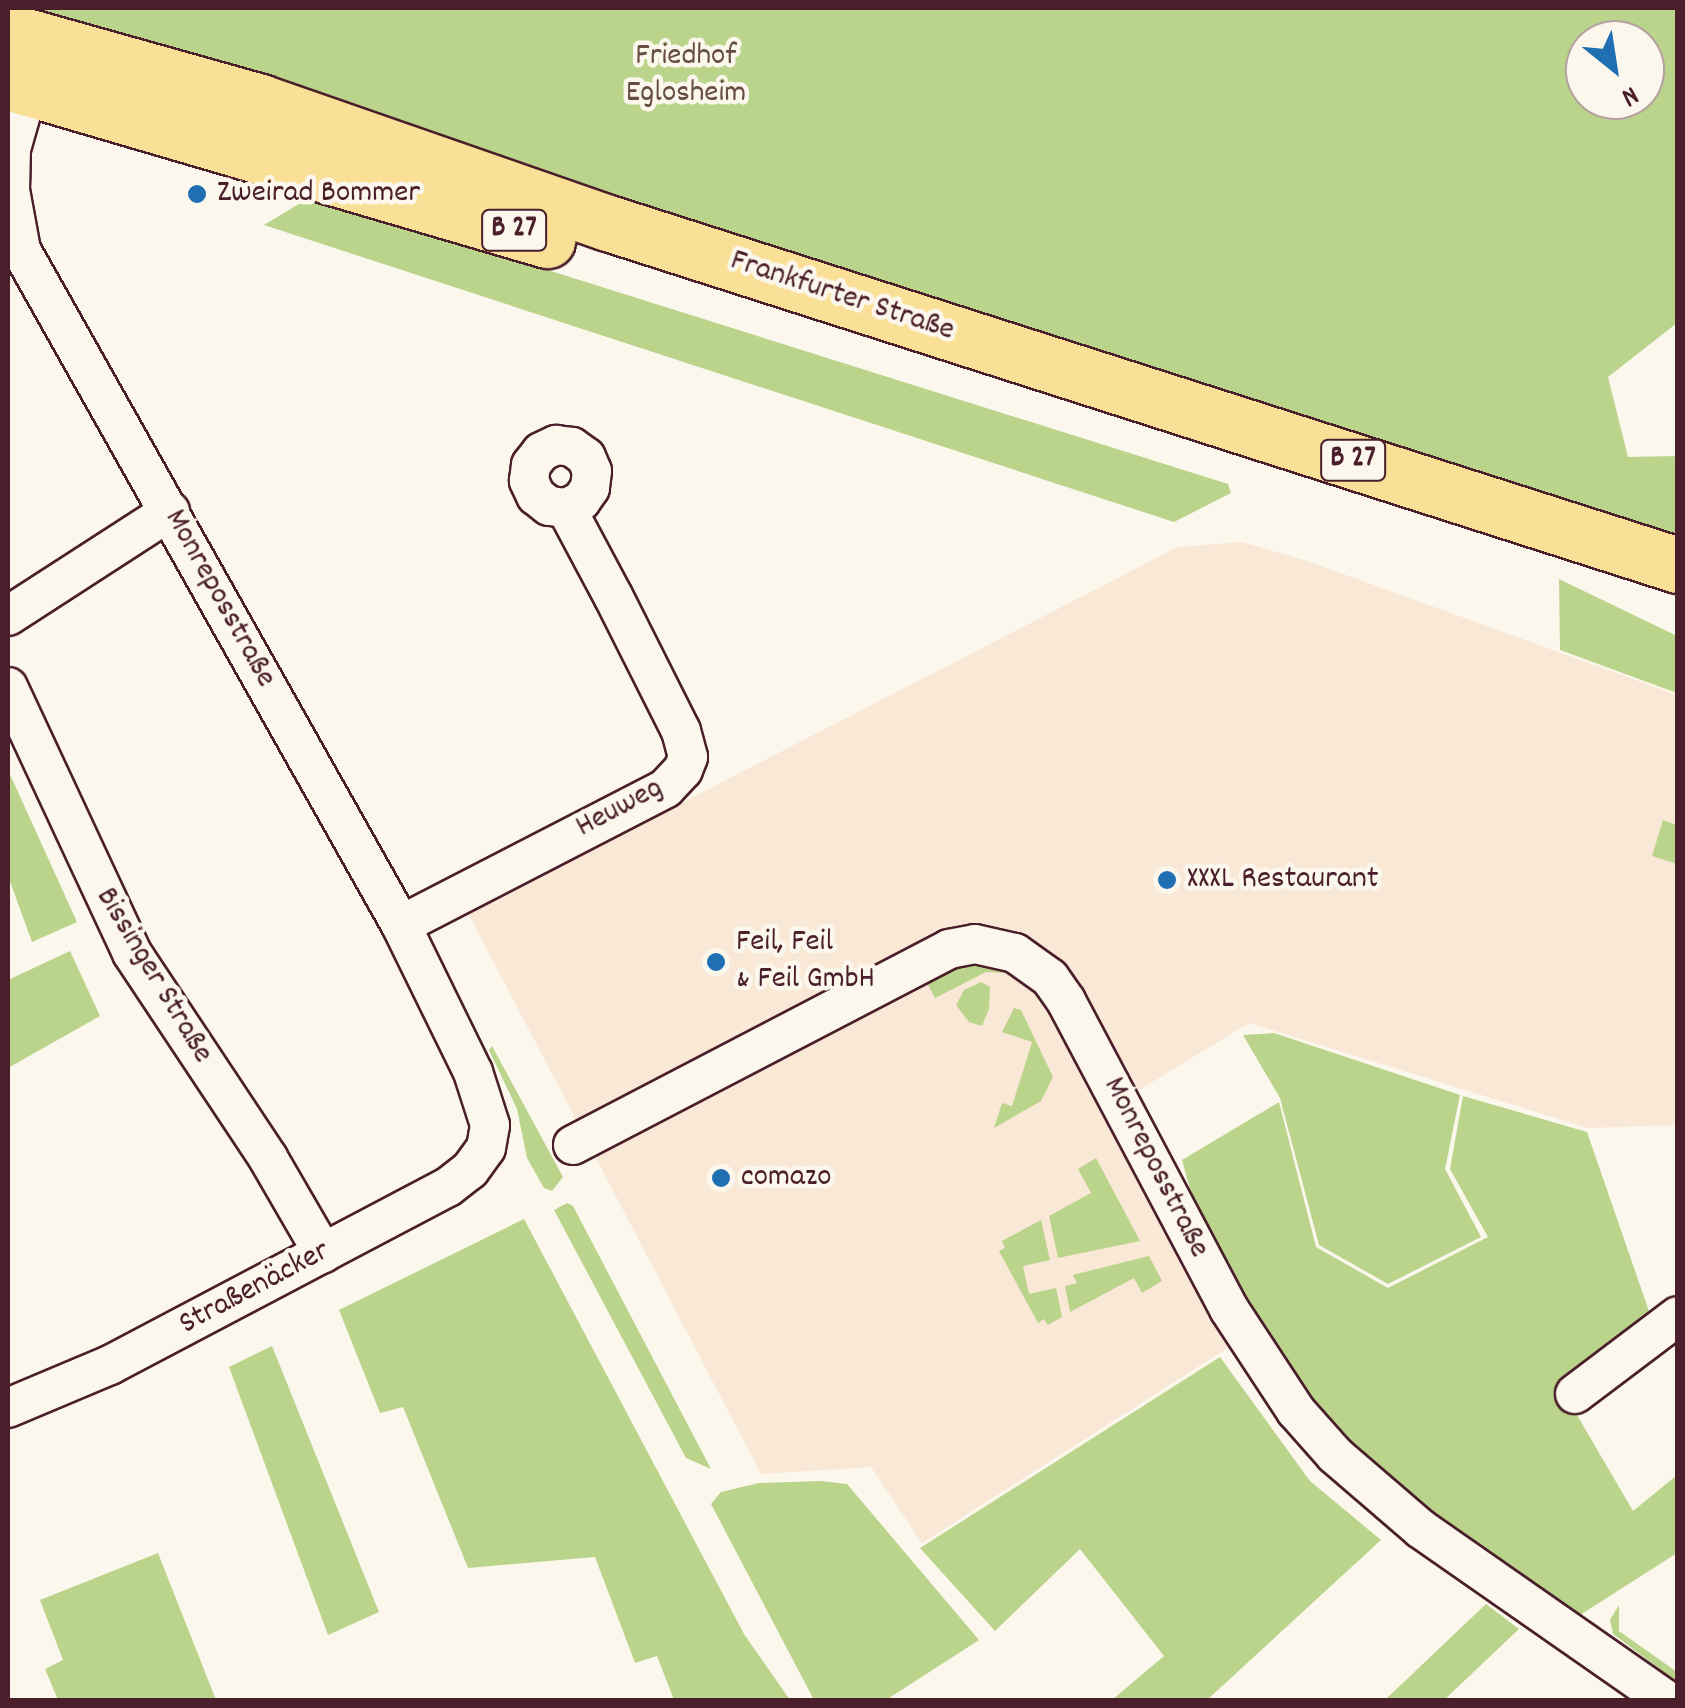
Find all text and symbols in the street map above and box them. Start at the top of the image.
north arrow [1565,20,1665,120]
park label: Friedhof Eglosheim [626,39,746,114]
text: N [1613,73,1645,115]
place label: Zweirad Bommer [217,175,420,213]
marker: Zweirad Bommer [186,183,208,205]
road number: B 27 [479,205,549,255]
street label: Frankfurter Straße [725,243,959,351]
road number: B 27 [1318,435,1388,485]
street label: Monreposstraße [154,503,284,695]
street label: Heuweg [570,770,670,848]
place label: XXXL Restaurant [1187,861,1379,899]
marker: XXXL Restaurant [1156,869,1178,891]
street label: Bissinger Straße [86,881,220,1071]
place label: Feil, Feil & Feil GmbH [736,925,875,1000]
marker: Feil, Feil & Feil GmbH [705,951,727,973]
street label: Monreposstraße [1093,1071,1217,1265]
place label: comazo [741,1159,831,1197]
marker: comazo [710,1167,732,1189]
street label: Straßenäcker [173,1233,337,1345]

